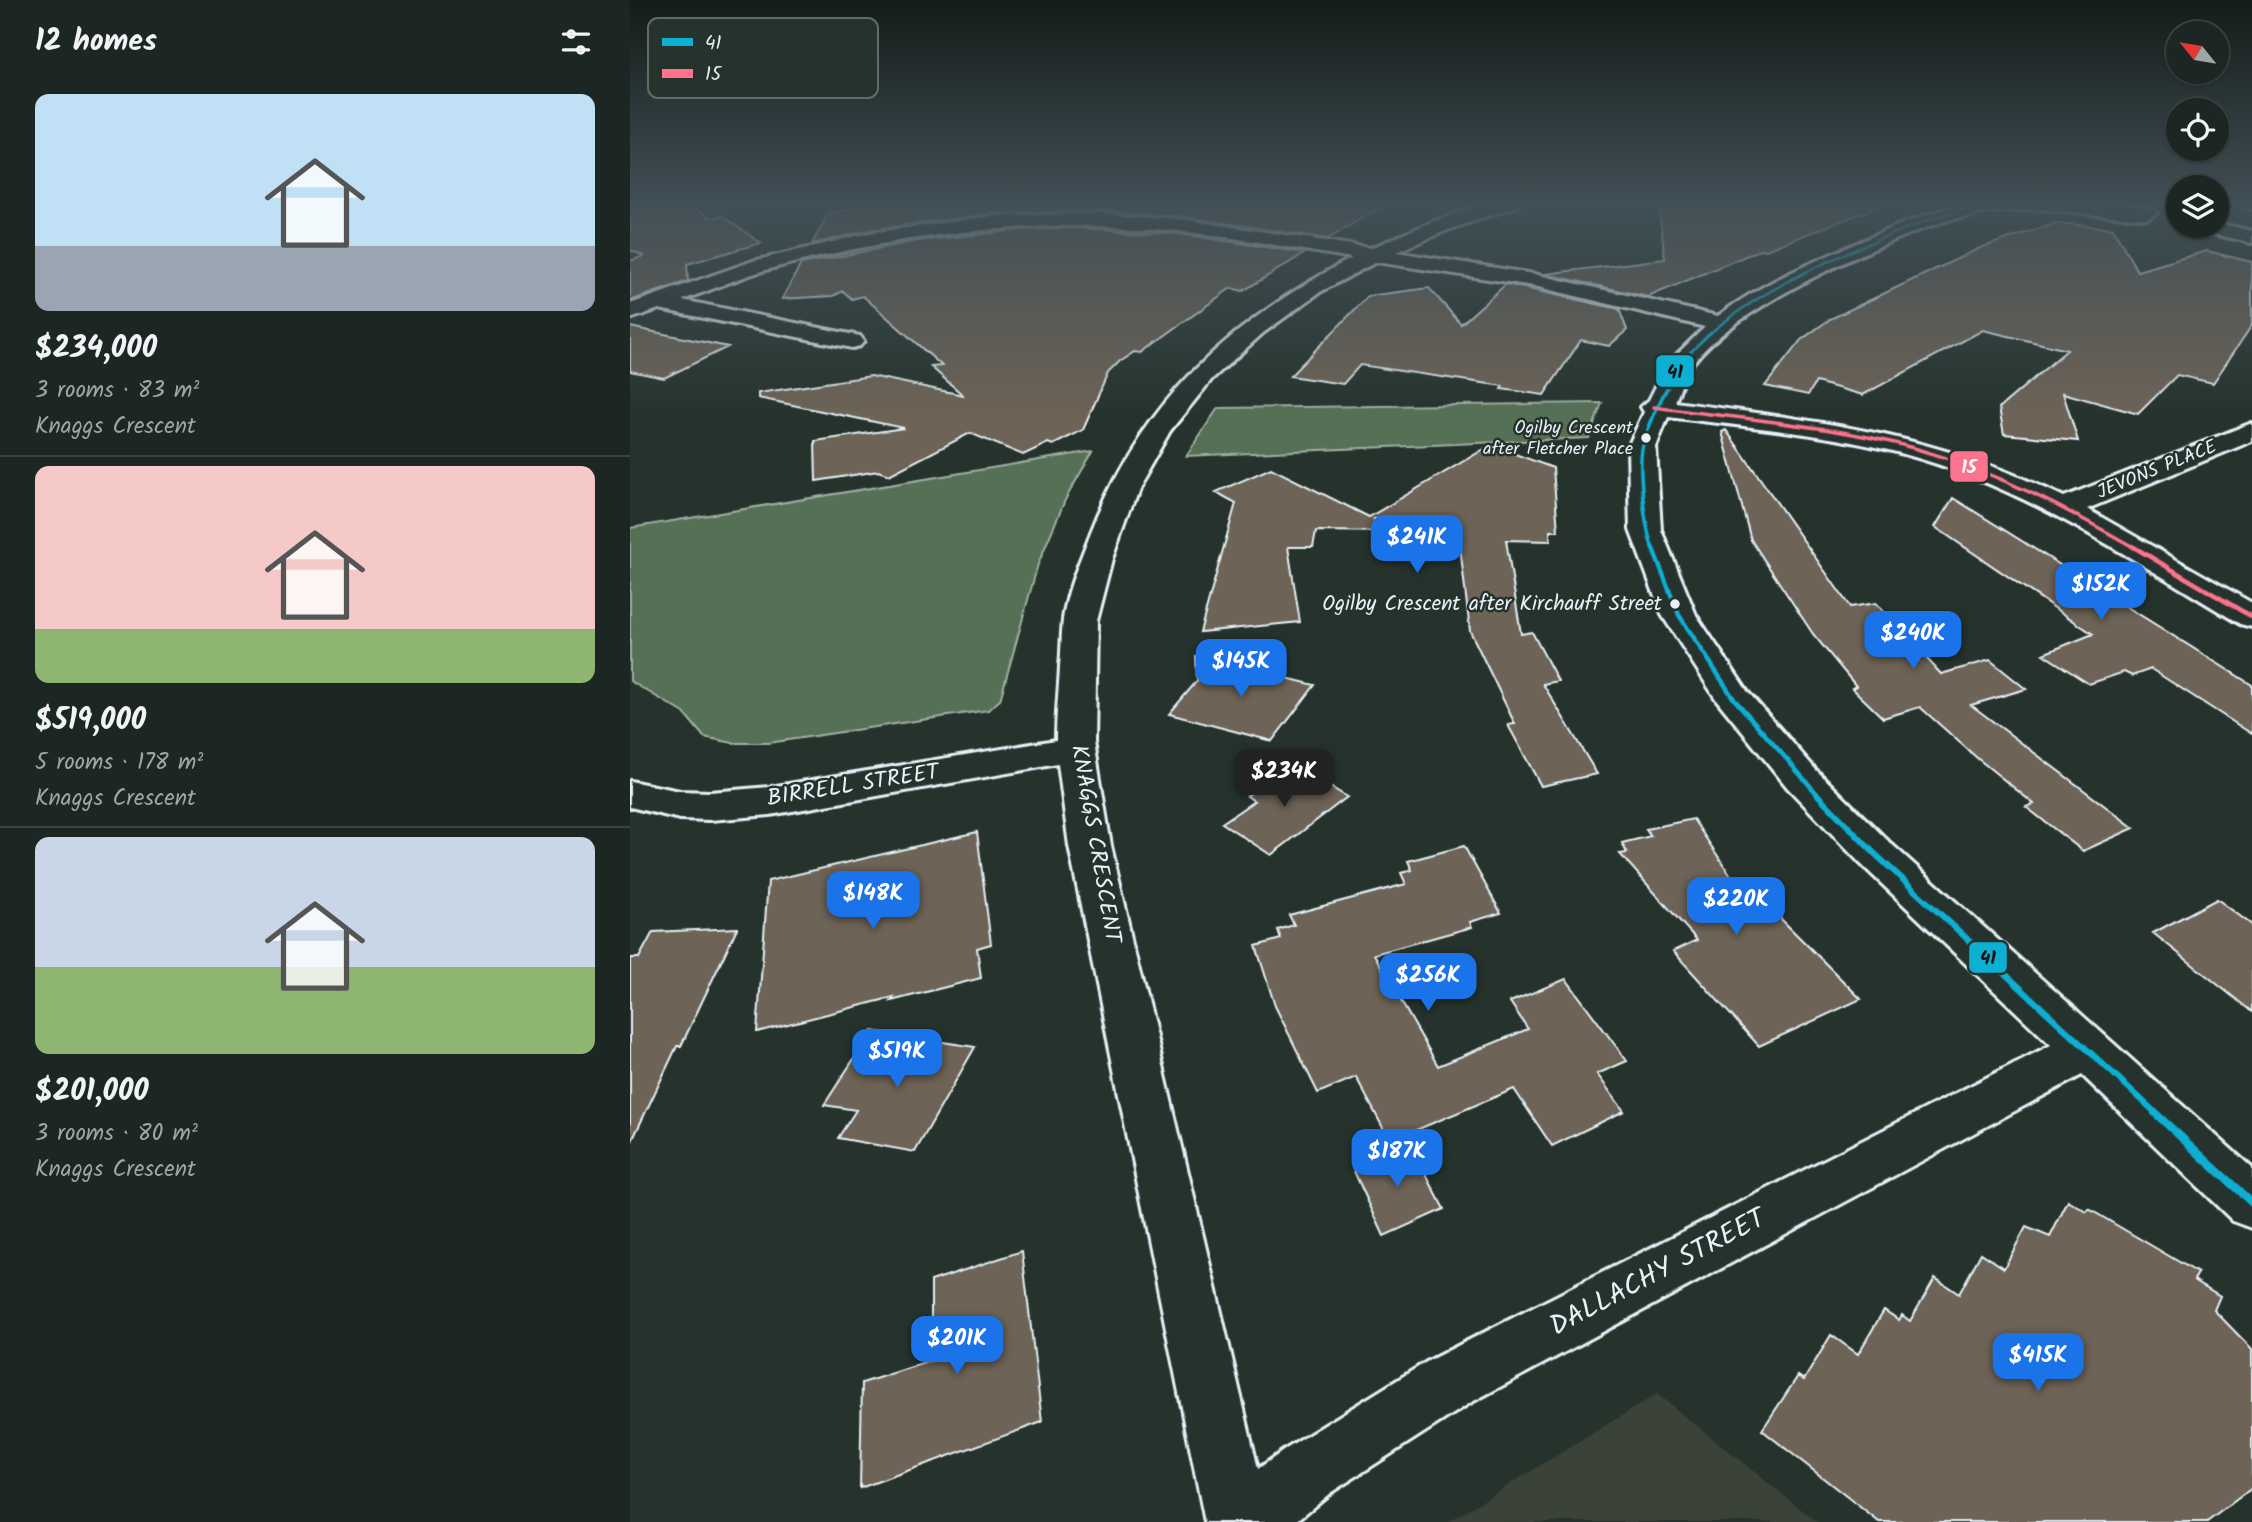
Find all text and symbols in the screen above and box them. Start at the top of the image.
text: 12 homes [35,18,157,66]
legend [648,18,878,98]
north arrow [2166,21,2230,84]
map controls [2166,21,2229,238]
icon: filters [557,23,595,61]
text: 41 [705,29,721,59]
text: 15 [705,60,723,90]
button: locate [2166,98,2229,161]
icon: home [252,140,378,266]
button: layers [2166,175,2229,238]
text: $234,000 [35,325,157,373]
line badge: 41 [1655,354,1695,388]
text: 41 [1667,358,1683,388]
text: 3 rooms · 83 m² [35,373,199,409]
text: Knaggs Crescent [35,409,196,445]
place label: Ogilby Crescent after Fletcher Place [1483,414,1634,464]
marker: Ogilby Crescent after Fletcher Place [1639,431,1653,445]
street label: JEVONS PLACE [2092,432,2222,508]
line badge: 15 [1949,450,1989,483]
text: 15 [1961,453,1978,483]
icon: home [252,512,378,638]
pin: $241K [1368,516,1466,575]
text: $241K [1387,520,1447,556]
pin: $152K [2052,562,2150,622]
text: $152K [2071,567,2131,603]
place label: Ogilby Crescent after Kirchauff Street [1322,588,1663,621]
marker: Ogilby Crescent after Kirchauff Street [1668,597,1682,611]
pin: $240K [1864,612,1962,671]
text: $240K [1880,616,1946,652]
pin: $145K [1192,640,1290,699]
text: $145K [1212,644,1270,680]
text: $519,000 [35,697,146,745]
street label: KNAGGS CRESCENT [1060,742,1130,948]
text: 5 rooms · 178 m² [35,745,203,781]
pin: $234K [1235,750,1333,809]
street label: BIRRELL STREET [764,754,943,817]
text: $234K [1251,754,1317,790]
text: Knaggs Crescent [35,781,196,817]
pin: $148K [824,872,922,931]
text: $148K [843,876,903,912]
pin: $220K [1687,878,1785,937]
text: $220K [1703,882,1769,918]
icon: home [252,883,378,1009]
line badge: 41 [1968,941,2008,974]
text: 41 [1980,944,1996,974]
pin: $256K [1379,954,1477,1013]
text: $256K [1396,958,1460,994]
pin: $519K [848,1030,946,1089]
text: $519K [868,1034,926,1070]
text: $201,000 [35,1068,149,1116]
text: 3 rooms · 80 m² [35,1116,198,1152]
pin: $187K [1348,1130,1446,1189]
text: $187K [1368,1134,1426,1170]
text: Knaggs Crescent [35,1152,196,1188]
street label: DALLACHY STREET [1542,1196,1776,1349]
pin: $201K [908,1316,1006,1376]
text: $201K [927,1321,987,1357]
pin: $415K [1989,1334,2087,1393]
text: $415K [2009,1338,2067,1374]

